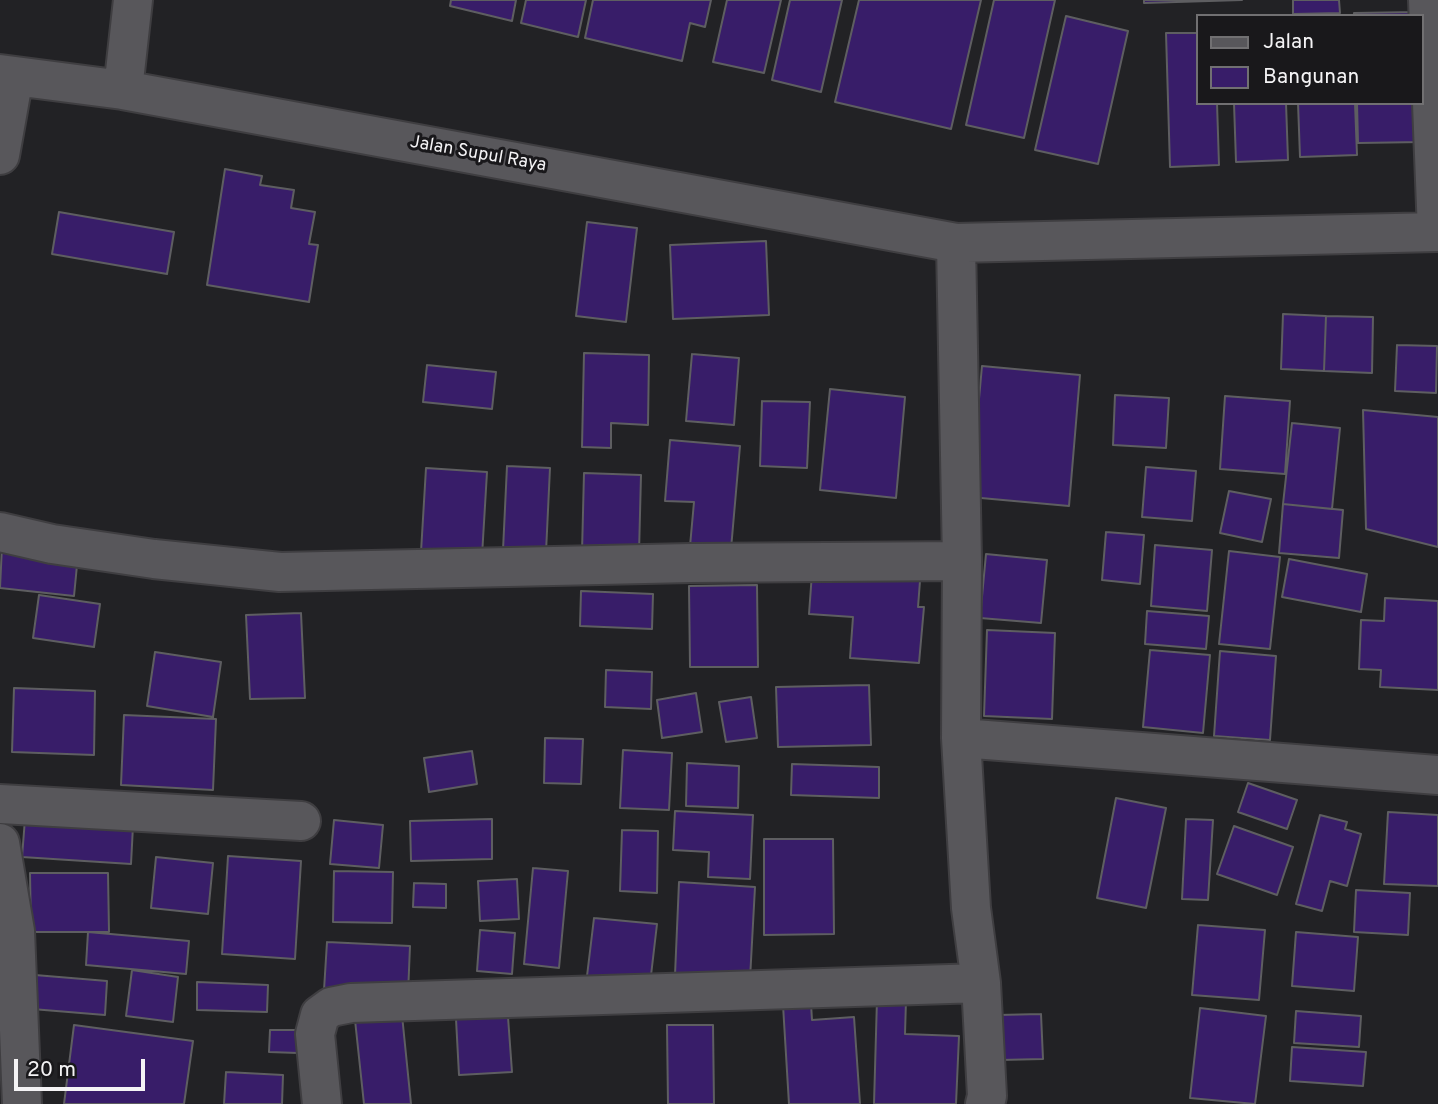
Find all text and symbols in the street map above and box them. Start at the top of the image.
legend [1196,14,1424,105]
text: Jalan [1263,29,1314,56]
text: Bangunan [1263,64,1359,91]
street label: Jalan Supul Raya [408,132,548,178]
scale bar [18,1044,149,1088]
text: 20 m [27,1057,76,1084]

